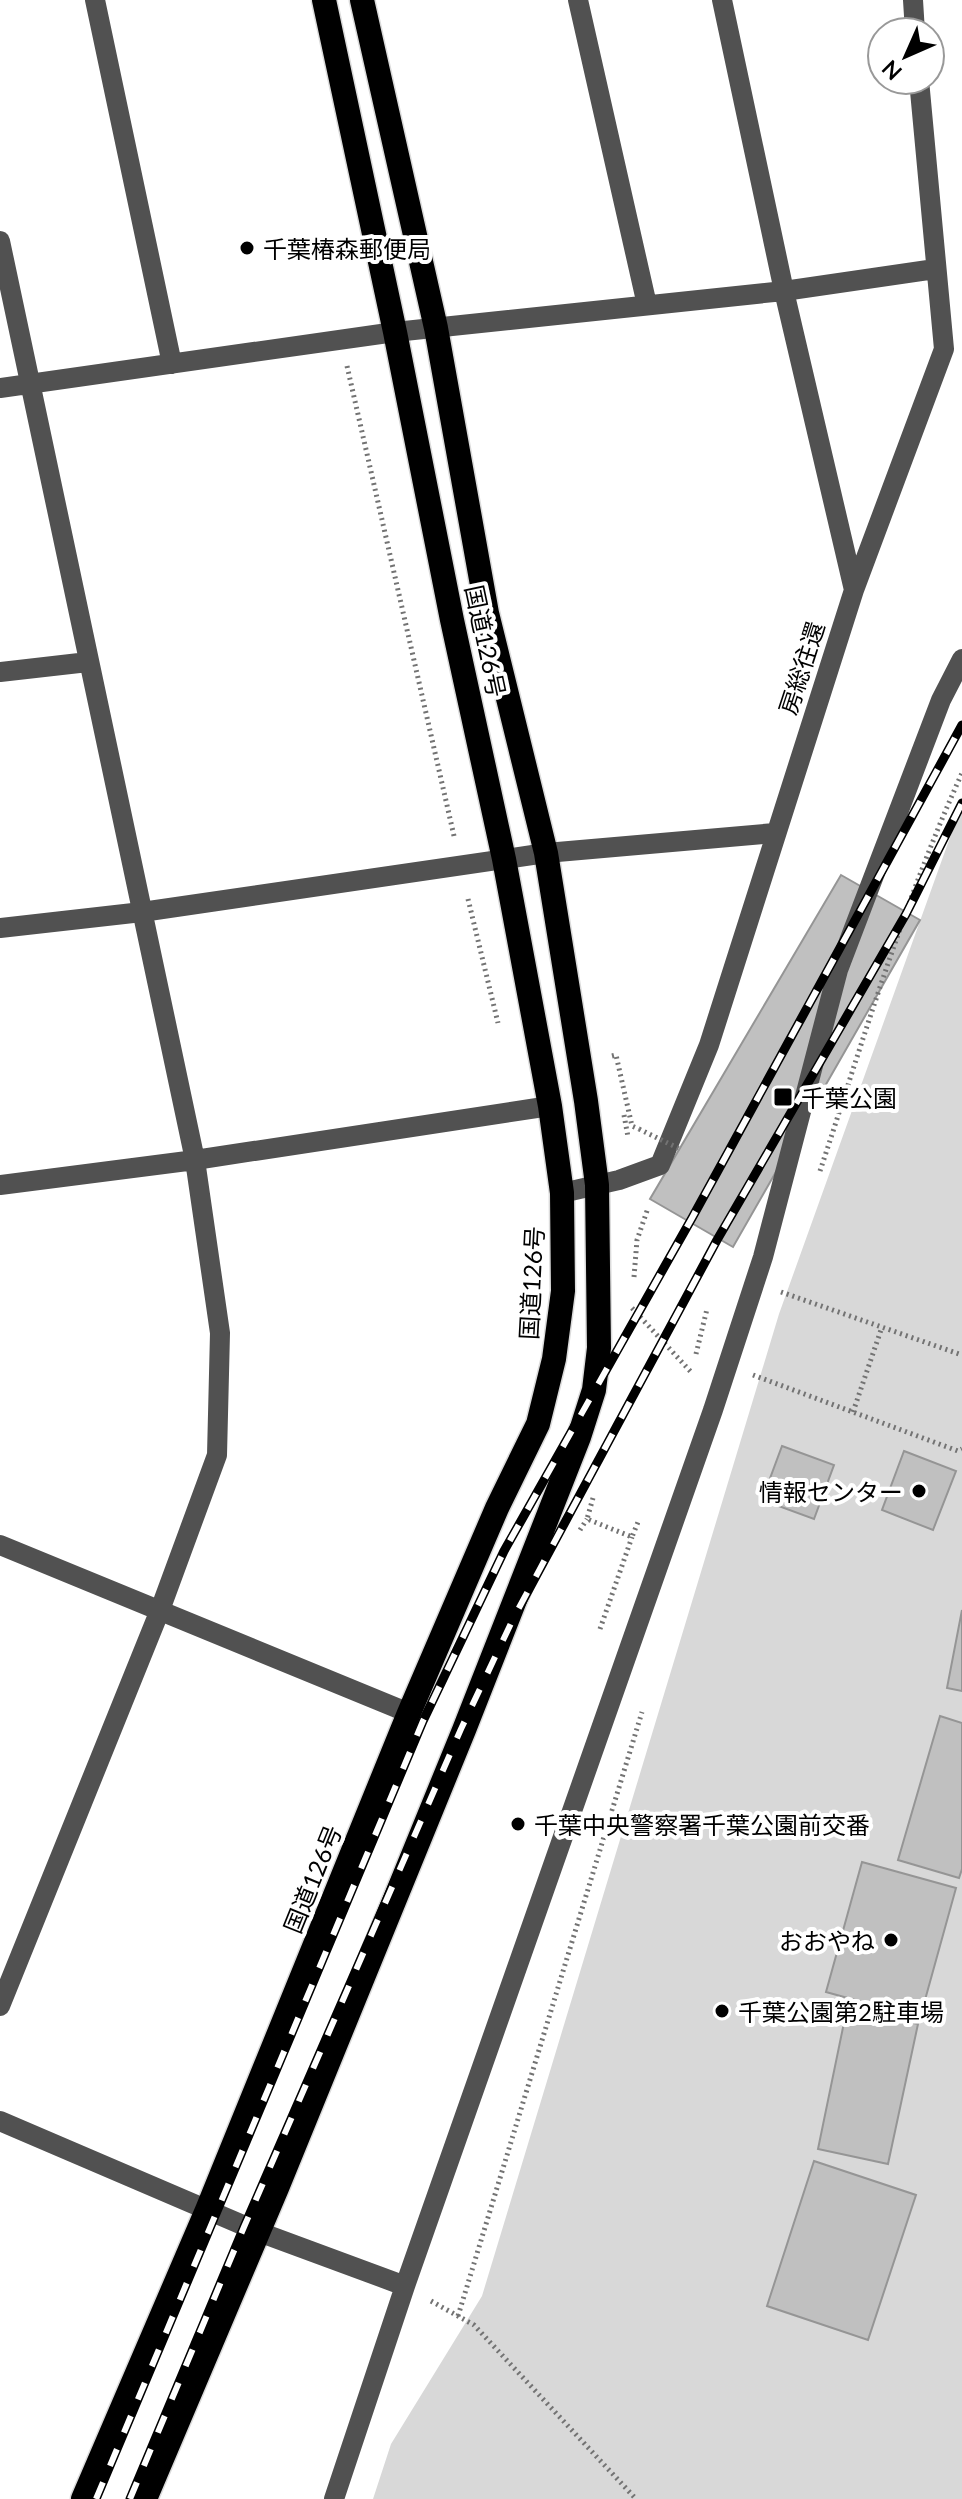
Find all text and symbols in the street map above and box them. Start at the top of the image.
north arrow [866,16,946,96]
text: N [876,55,907,86]
place label: 千葉椿森郵便局 [263,234,431,263]
marker: 千葉椿森郵便局 [238,239,256,257]
street label: 国道126号 [460,582,512,700]
street label: 房総往還 [772,618,830,718]
place label: 千葉公園 [801,1083,897,1112]
marker: 千葉公園 [772,1086,794,1108]
street label: 国道126号 [514,1225,548,1341]
place label: 情報センター [759,1477,903,1506]
marker: 情報センター [910,1482,928,1500]
place label: 千葉中央警察署千葉公園前交番 [534,1810,870,1839]
marker: 千葉中央警察署千葉公園前交番 [509,1815,527,1833]
street label: 国道126号 [277,1821,347,1937]
place label: おおやね [779,1926,875,1955]
marker: おおやね [882,1931,900,1949]
place label: 千葉公園第2駐車場 [738,1997,944,2026]
marker: 千葉公園第2駐車場 [713,2002,731,2020]

